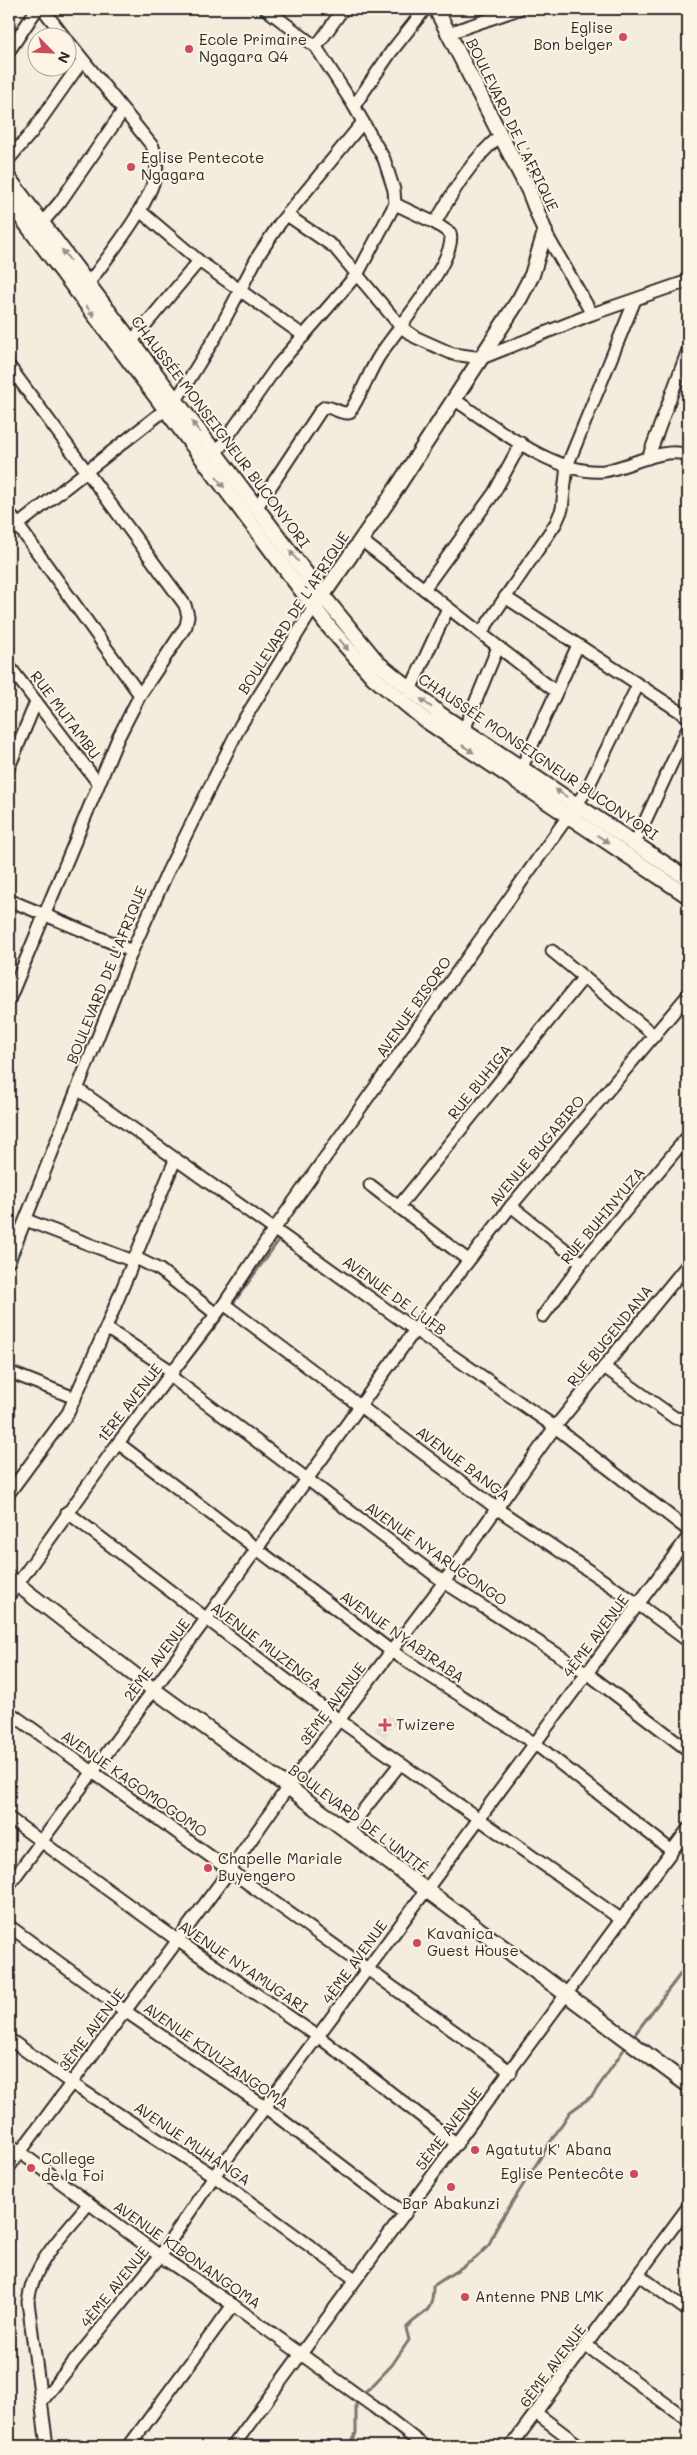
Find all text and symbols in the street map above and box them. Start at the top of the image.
place label: Eglise Bon belger [534,17,613,54]
north arrow [28,28,78,78]
place label: Ecole Primaire Ngagara Q4 [199,29,307,66]
marker: Eglise Bon belger [617,31,629,43]
street label: BOULEVARD DE L'AFRIQUE [462,35,564,215]
marker: Ecole Primaire Ngagara Q4 [183,43,195,55]
text: N [53,49,75,66]
place label: Eglise Pentecote Ngagara [141,147,264,184]
marker: Eglise Pentecote Ngagara [125,161,137,173]
one-way arrow [61,248,71,262]
one-way arrow [85,304,95,318]
street label: CHAUSSÉE MONSEIGNEUR BUCONYORI [127,311,315,552]
one-way arrow [190,421,201,434]
one-way arrow [215,475,225,489]
street label: BOULEVARD DE L'AFRIQUE [233,527,354,698]
one-way arrow [288,550,299,563]
one-way arrow [339,639,350,652]
street label: RUE MUTAMBU [26,666,105,762]
street label: CHAUSSÉE MONSEIGNEUR BUCONYORI [415,668,663,844]
one-way arrow [420,697,433,708]
one-way arrow [461,744,475,754]
one-way arrow [554,788,568,797]
one-way arrow [597,834,610,844]
street label: BOULEVARD DE L'AFRIQUE [61,882,151,1067]
street label: AVENUE BISORO [371,952,455,1061]
street label: RUE BUHIGA [443,1040,516,1123]
street label: AVENUE BUGABIRO [484,1091,589,1210]
street label: RUE BUHINYUZA [556,1163,649,1268]
street label: AVENUE DE L'UFB [339,1251,450,1340]
street label: RUE BUGENDANA [562,1280,656,1390]
street label: 1ÈRE AVENUE [92,1359,166,1446]
street label: AVENUE BANGA [412,1421,515,1505]
street label: AVENUE NYARUGONGO [362,1497,512,1610]
street label: AVENUE NYABIRABA [336,1586,469,1687]
street label: 4ÈME AVENUE [557,1590,633,1681]
street label: AVENUE MUZENGA [207,1597,326,1694]
street label: 2ÈME AVENUE [119,1614,194,1705]
street label: 3ÈME AVENUE [294,1658,370,1749]
place label: Twizere [396,1714,455,1734]
marker: Twizere [378,1718,392,1732]
street label: AVENUE KAGOMOGOMO [58,1725,212,1841]
street label: BOULEVARD DE L'UNITÉ [285,1759,433,1877]
place label: Chapelle Mariale Buyengero [218,1848,343,1885]
marker: Chapelle Mariale Buyengero [202,1862,214,1874]
street label: AVENUE NYAMUGARI [175,1915,312,2017]
street label: 4ÈME AVENUE [317,1915,392,2007]
place label: Kavanica Guest House [427,1923,519,1960]
marker: Kavanica Guest House [411,1937,423,1949]
street label: 3ÈME AVENUE [53,1984,129,2075]
street label: AVENUE KIVUZANGOMA [140,1997,293,2113]
street label: 5ÈME AVENUE [411,2083,486,2174]
street label: AVENUE MUHANGA [130,2097,255,2190]
place label: Agatutu K' Abana [485,2139,612,2159]
marker: Agatutu K' Abana [469,2144,481,2156]
place label: College de la Foi [41,2148,104,2185]
marker: College de la Foi [25,2162,37,2174]
place label: Eglise Pentecôte [501,2163,624,2183]
marker: Eglise Pentecôte [628,2168,640,2180]
marker: Bar Abakunzi [445,2181,457,2193]
place label: Bar Abakunzi [402,2193,500,2213]
street label: AVENUE KIBONANGOMA [110,2196,265,2313]
street label: 4ÈME AVENUE [75,2241,153,2331]
place label: Antenne PNB LMK [475,2286,604,2306]
marker: Antenne PNB LMK [459,2291,471,2303]
street label: 6ÈME AVENUE [514,2320,590,2411]

